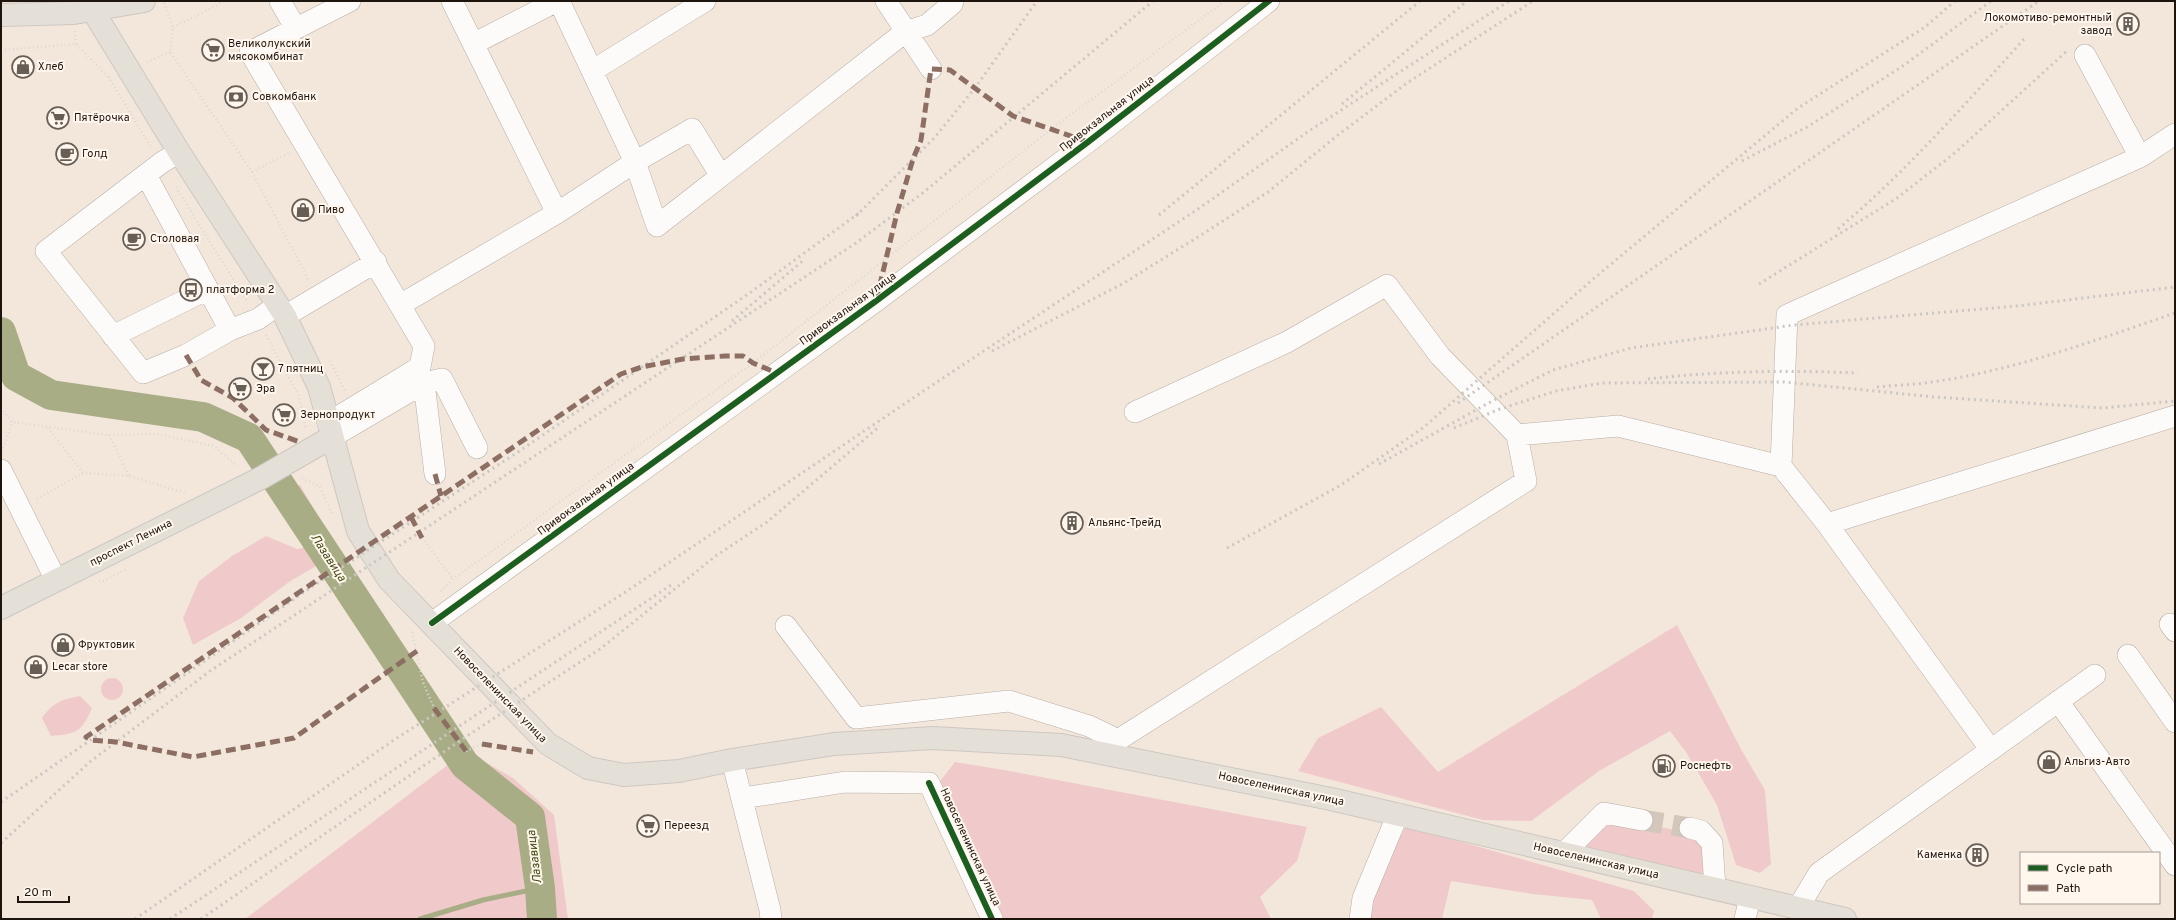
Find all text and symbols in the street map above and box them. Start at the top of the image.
place label: Локомотиво-ремонтный завод [1984,11,2112,38]
building icon: Локомотиво-ремонтный завод [2115,11,2141,37]
supermarket icon: Великолукский мясокомбинат [200,37,226,63]
place label: Великолукский мясокомбинат [228,37,311,64]
shop icon: Хлеб [10,54,36,80]
place label: Хлеб [38,60,64,74]
street label: Привокзальная улица [1057,73,1157,155]
bank icon: Совкомбанк [223,84,249,110]
place label: Совкомбанк [252,90,316,104]
supermarket icon: Пятёрочка [45,105,71,131]
place label: Пятёрочка [74,111,130,125]
cafe icon: Голд [54,141,80,167]
place label: Голд [82,147,108,161]
shop icon: Пиво [290,197,316,223]
place label: Пиво [318,203,344,217]
cafe icon: Столовая [121,226,147,252]
place label: Столовая [150,232,199,246]
street label: Привокзальная улица [797,269,899,349]
bus stop icon: платформа 2 [178,277,204,303]
place label: платформа 2 [206,283,274,297]
bar icon: 7 пятниц [250,356,276,382]
place label: 7 пятниц [278,362,324,376]
supermarket icon: Эра [227,376,253,402]
place label: Эра [256,382,275,396]
supermarket icon: Зернопродукт [271,402,297,428]
place label: Зернопродукт [300,408,375,422]
street label: Привокзальная улица [535,459,637,539]
building icon: Альянс-Трейд [1059,510,1085,536]
street label: проспект Ленина [87,516,175,570]
place label: Альянс-Трейд [1088,516,1161,530]
water label: Лазавица [307,531,350,586]
shop icon: Фруктовик [50,632,76,658]
place label: Фруктовик [78,638,135,652]
street label: Новоселенинская улица [450,644,550,746]
shop icon: Lecar store [23,654,49,680]
place label: Lecar store [52,660,108,674]
shop icon: Альгиз-Авто [2036,749,2062,775]
fuel station icon: Роснефть [1651,753,1677,779]
place label: Альгиз-Авто [2064,755,2130,769]
place label: Роснефть [1680,759,1731,773]
street label: Новоселенинская улица [1217,769,1345,809]
street label: Новоселенинская улица [937,786,1004,908]
supermarket icon: Переезд [635,813,661,839]
place label: Переезд [664,819,709,833]
water label: Лазавица [524,829,546,885]
street label: Новоселенинская улица [1532,840,1660,882]
building icon: Каменка [1964,842,1990,868]
place label: Каменка [1917,848,1962,862]
legend [2020,852,2160,904]
text: Cycle path [2056,861,2113,877]
scale bar [18,878,69,904]
text: Path [2056,881,2081,897]
text: 20 m [24,885,52,901]

